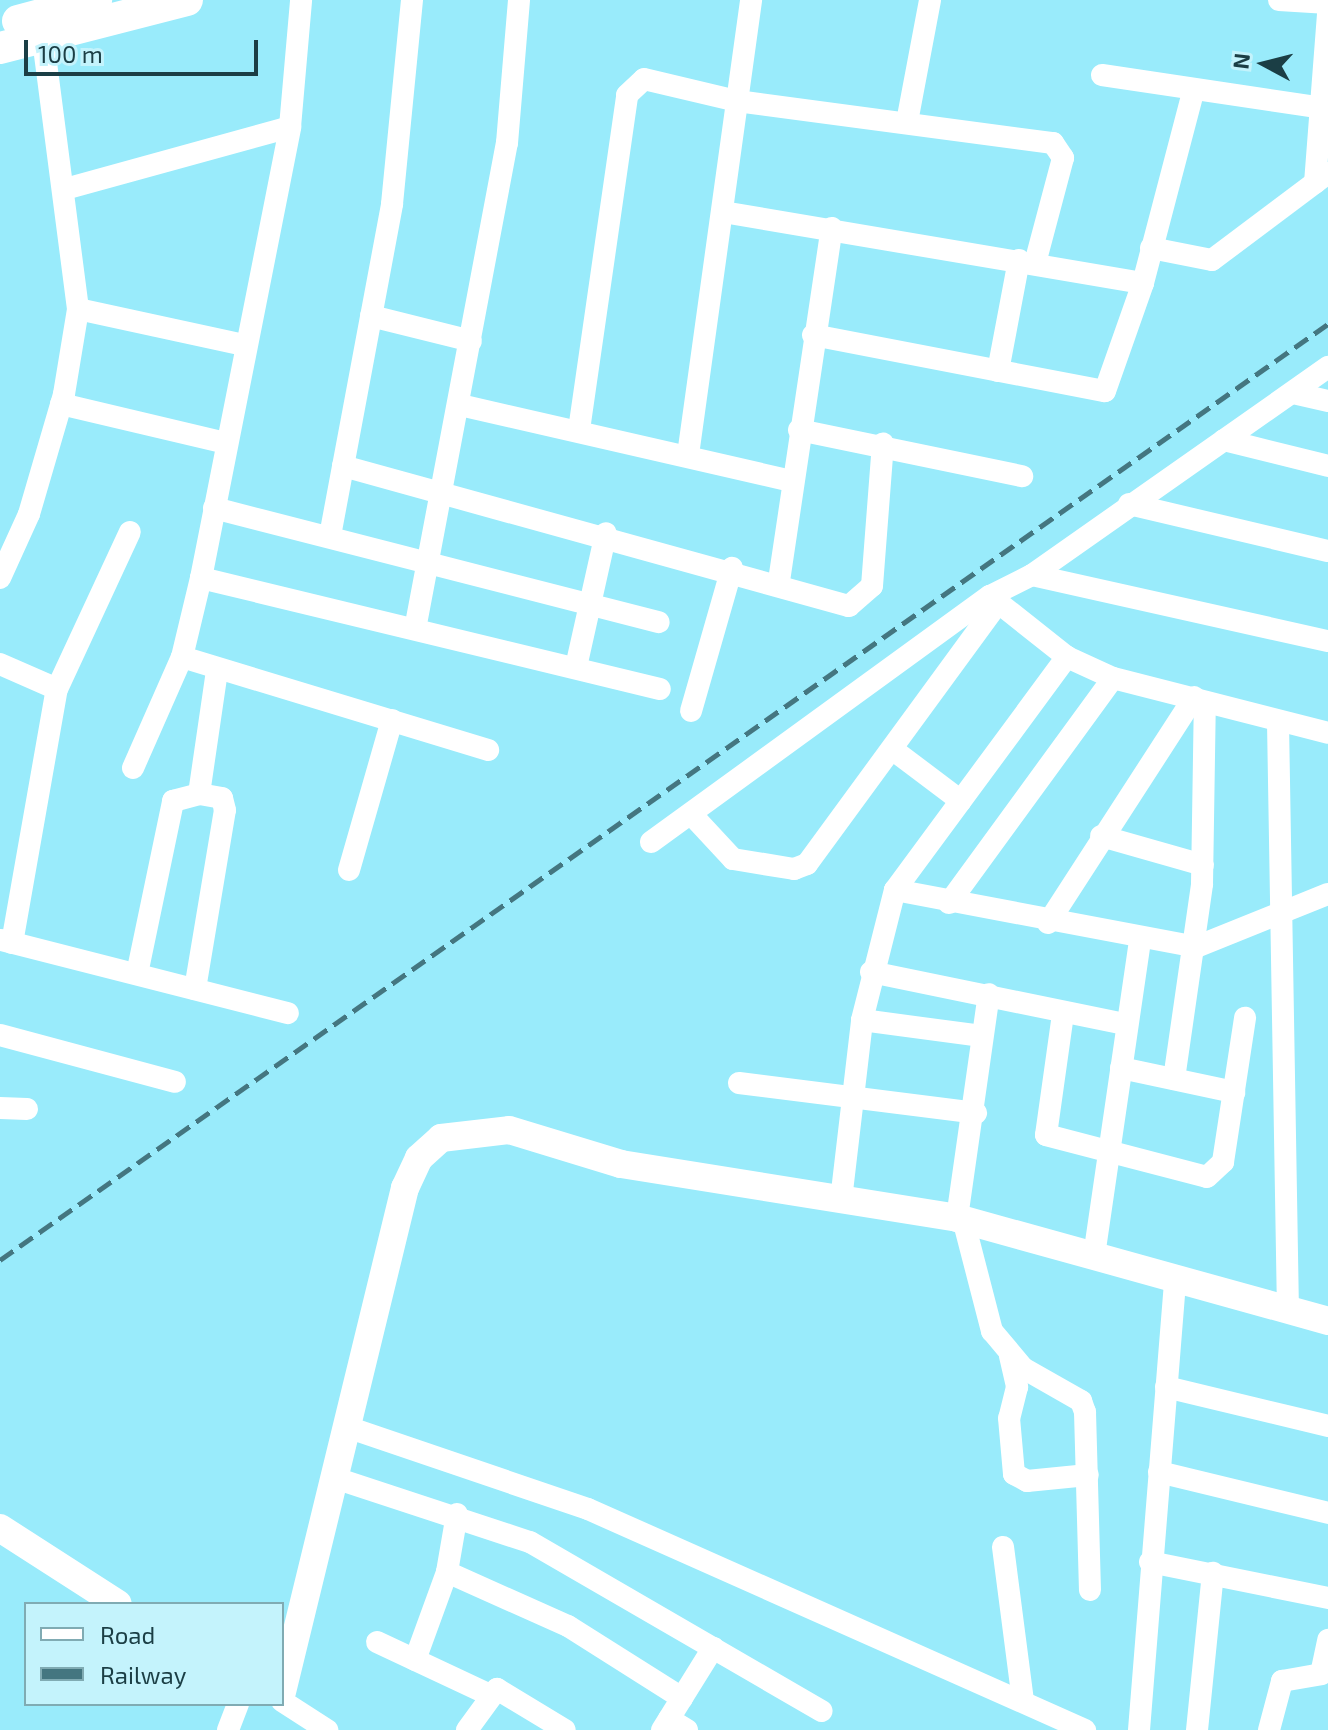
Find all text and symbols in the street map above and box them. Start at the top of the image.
scale bar [28,24,262,74]
north arrow [1224,24,1304,104]
text: 100 m [38,39,103,68]
text: N [1226,52,1254,71]
legend [24,1602,284,1706]
text: Road [100,1620,155,1649]
text: Railway [100,1660,186,1689]

